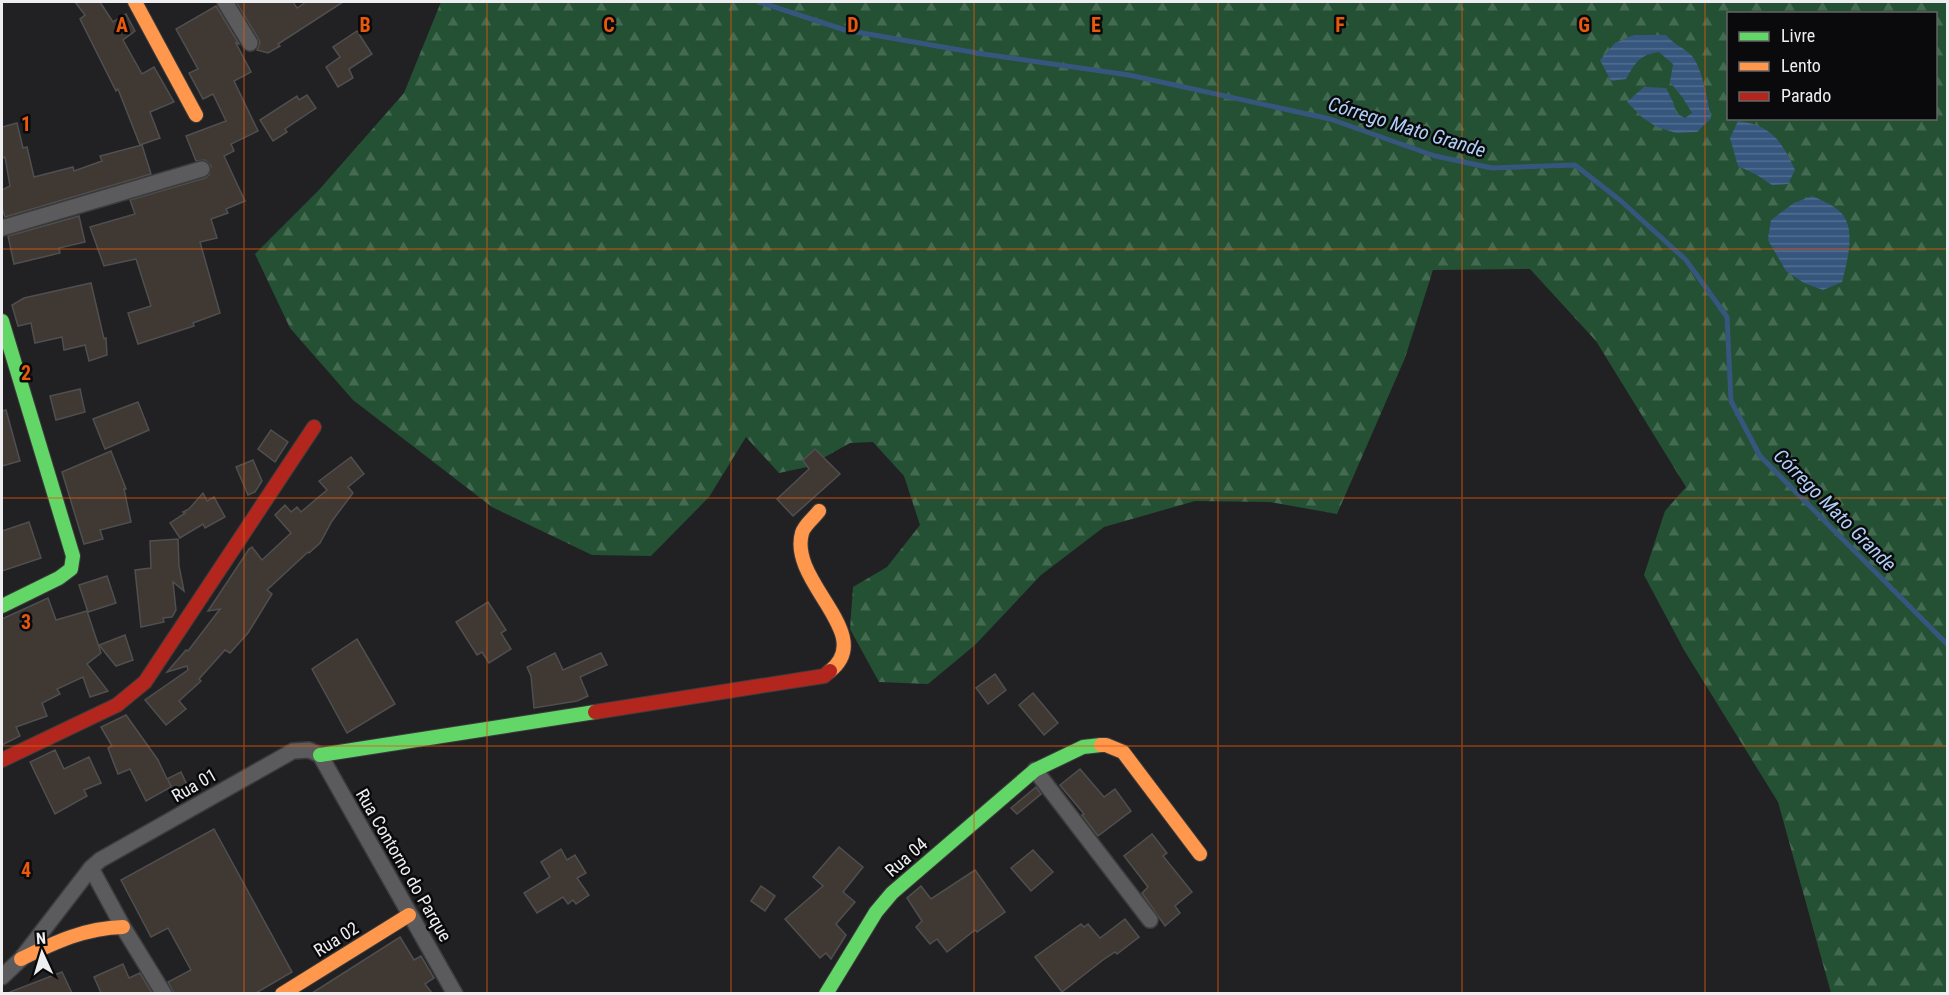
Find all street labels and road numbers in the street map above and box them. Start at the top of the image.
street label: Rua 01 [168,764,220,806]
street label: Rua Contorno do Parque [352,785,456,945]
street label: Rua 04 [881,833,931,881]
street label: Rua 02 [310,917,362,961]

